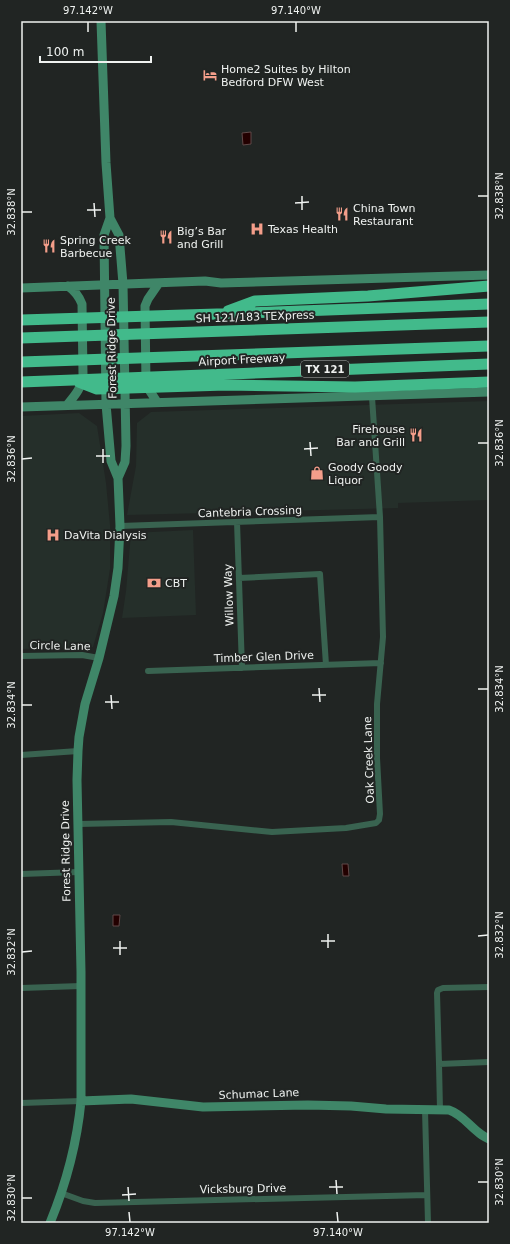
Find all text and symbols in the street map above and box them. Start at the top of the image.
text: 97.142°W [63,5,113,16]
text: 97.140°W [271,5,321,16]
scale bar [40,38,151,64]
text: 100 m [46,45,84,59]
place label: Home2 Suites by Hilton Bedford DFW West [221,63,351,89]
hotel icon: Home2 Suites by Hilton Bedford DFW West [202,67,218,83]
text: 32.838°N [494,172,505,220]
text: 32.838°N [6,188,17,236]
place label: China Town Restaurant [353,202,415,228]
restaurant icon: China Town Restaurant [334,206,350,222]
hospital icon: Texas Health [249,221,265,237]
place label: Texas Health [267,223,338,236]
place label: Big’s Bar and Grill [177,225,227,251]
restaurant icon: Big’s Bar and Grill [158,229,174,245]
place label: Spring Creek Barbecue [60,234,131,260]
restaurant icon: Spring Creek Barbecue [41,238,57,254]
street label: Forest Ridge Drive [105,297,119,399]
street label: SH 121/183 TEXpress [195,308,315,326]
street label: Airport Freeway [198,351,286,369]
road number: TX 121 [301,361,349,377]
text: 32.836°N [494,419,505,467]
place label: Firehouse Bar and Grill [336,423,405,449]
restaurant icon: Firehouse Bar and Grill [408,427,424,443]
text: 32.836°N [6,435,17,483]
place label: Goody Goody Liquor [328,461,403,487]
shop icon: Goody Goody Liquor [309,465,325,481]
street label: Cantebria Crossing [198,504,302,520]
hospital icon: DaVita Dialysis [45,527,61,543]
place label: DaVita Dialysis [64,529,147,542]
street label: Willow Way [221,563,237,626]
bank icon: CBT [146,575,162,591]
place label: CBT [165,577,187,590]
street label: Circle Lane [29,639,91,653]
street label: Timber Glen Drive [213,649,314,665]
text: 32.834°N [494,665,505,713]
text: 32.834°N [6,681,17,729]
street label: Oak Creek Lane [361,716,377,804]
street label: Forest Ridge Drive [59,800,73,902]
text: 32.832°N [494,911,505,959]
text: 32.832°N [6,928,17,976]
street label: Schumac Lane [219,1086,300,1102]
text: 32.830°N [494,1158,505,1206]
text: 32.830°N [6,1174,17,1222]
street label: Vicksburg Drive [200,1182,287,1196]
text: 97.142°W [105,1227,155,1238]
text: 97.140°W [313,1227,363,1238]

